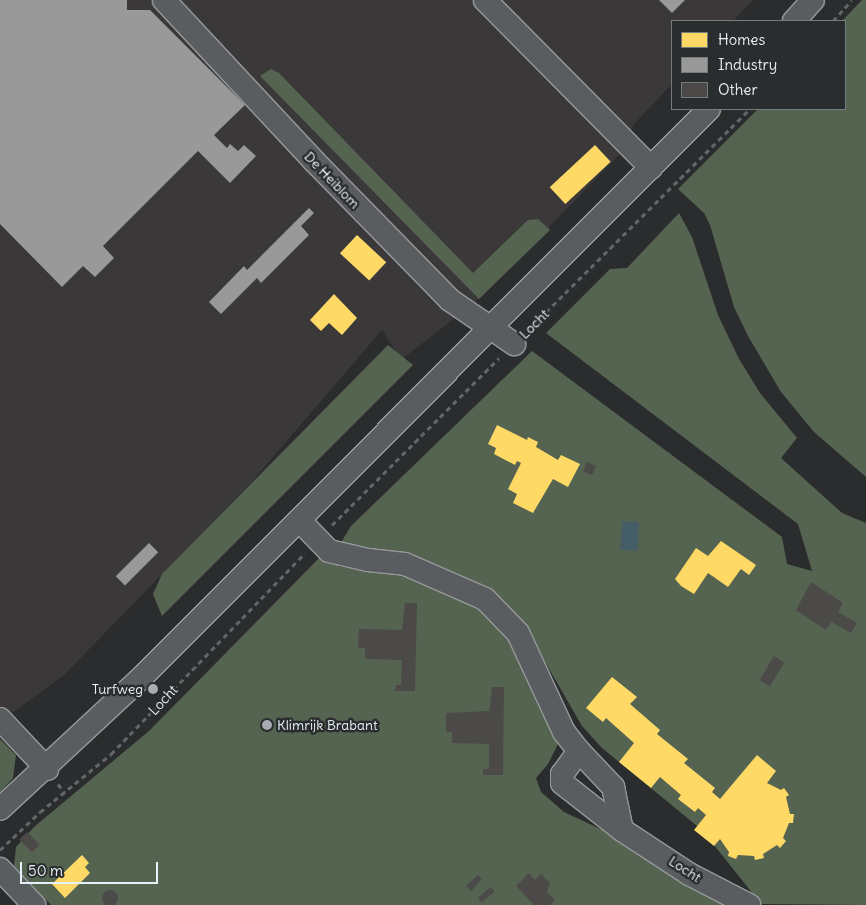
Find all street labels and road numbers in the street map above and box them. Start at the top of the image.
street label: De Heiblom [301,148,363,212]
street label: Locht [516,306,552,342]
street label: Locht [145,681,181,719]
street label: Locht [666,852,704,886]

